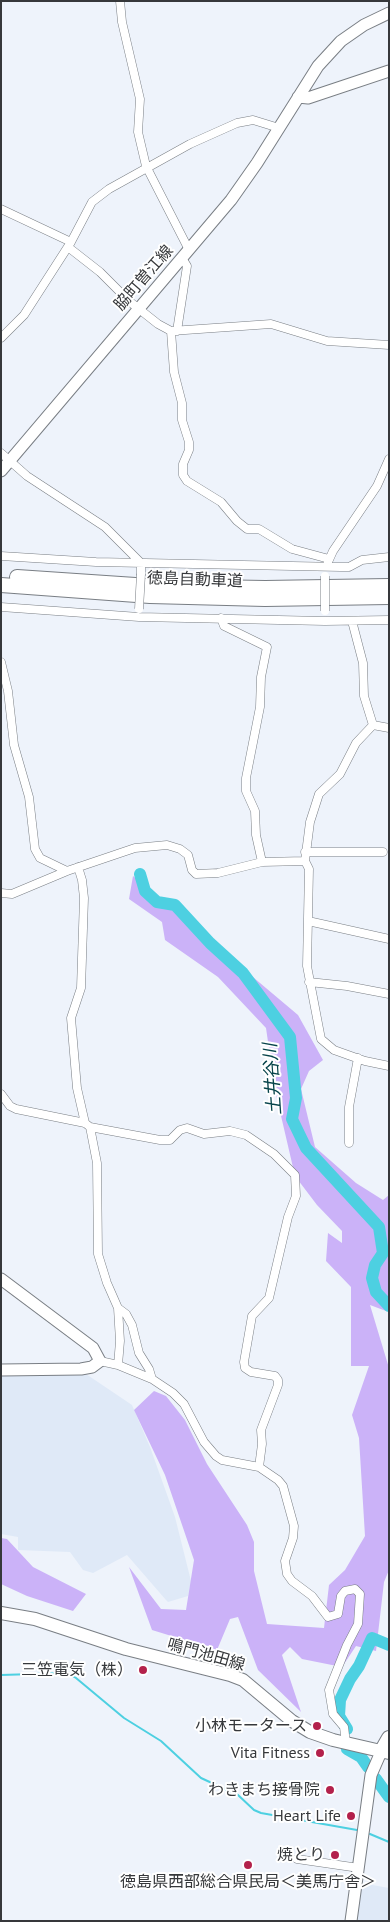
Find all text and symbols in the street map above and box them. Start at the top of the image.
street label: 脇町曽江線 [111,242,177,314]
street label: 徳島自動車道 [147,569,243,591]
water label: 土井谷川 [260,1042,286,1116]
street label: 鳴門池田線 [165,1635,247,1675]
place label: 三笠電気（株） [21,1660,133,1680]
marker: 三笠電気（株） [137,1664,149,1676]
place label: 小林モータース [195,1716,307,1736]
marker: 小林モータース [311,1720,323,1732]
place label: Vita Fitness [231,1743,310,1763]
marker: Vita Fitness [314,1747,326,1759]
place label: わきまち接骨院 [208,1780,320,1800]
marker: わきまち接骨院 [324,1784,336,1796]
place label: Heart Life [273,1806,341,1826]
marker: Heart Life [345,1810,357,1822]
place label: 焼とり [277,1845,325,1865]
marker: 焼とり [329,1849,341,1861]
marker: 徳島県西部総合県民局＜美馬庁舎＞ [242,1859,254,1871]
place label: 徳島県西部総合県民局＜美馬庁舎＞ [120,1872,376,1892]

